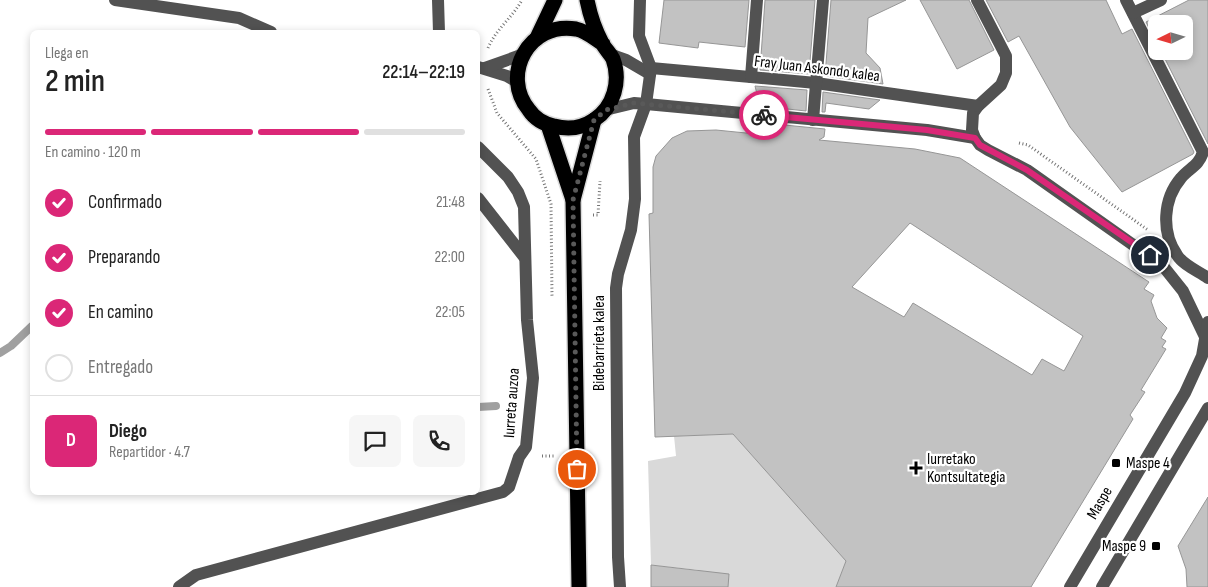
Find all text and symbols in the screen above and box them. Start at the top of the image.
north arrow [1148,15,1192,60]
map controls [1148,15,1193,60]
text: Llega en [45,44,89,63]
street label: Fray Juan Askondo kalea [753,52,881,86]
text: 22:14–22:19 [382,61,465,84]
text: 2 min [45,62,105,101]
courier [739,90,789,140]
icon: bike [750,101,778,129]
text: En camino · 120 m [45,143,141,162]
icon: check [45,189,73,217]
text: Confirmado [88,191,162,214]
text: 21:48 [436,193,465,212]
pin [1129,234,1171,276]
icon: home [1136,241,1164,269]
icon: check [45,244,73,272]
text: Preparando [88,246,160,269]
text: 22:00 [435,248,465,267]
street label: Bidebarrieta kalea [590,295,609,391]
icon: check [45,299,73,327]
text: En camino [88,301,153,324]
text: 22:05 [435,303,465,322]
text: Entregado [88,356,153,379]
street label: Iurreta auzoa [500,367,524,439]
button: chat [349,415,401,467]
button: phone [413,415,465,467]
text: Diego [109,420,147,443]
text: D [66,429,76,452]
text: Repartidor · 4.7 [109,443,190,462]
pin [556,448,598,490]
place label: Iurretako Kontsultategia [927,450,1005,487]
place label: Maspe 4 [1126,454,1170,473]
icon: bag [563,455,591,483]
marker: Maspe 4 [1110,457,1122,469]
marker: Iurretako Kontsultategia [909,461,923,475]
street label: Maspe [1083,483,1117,523]
place label: Maspe 9 [1102,537,1146,556]
marker: Maspe 9 [1150,540,1162,552]

